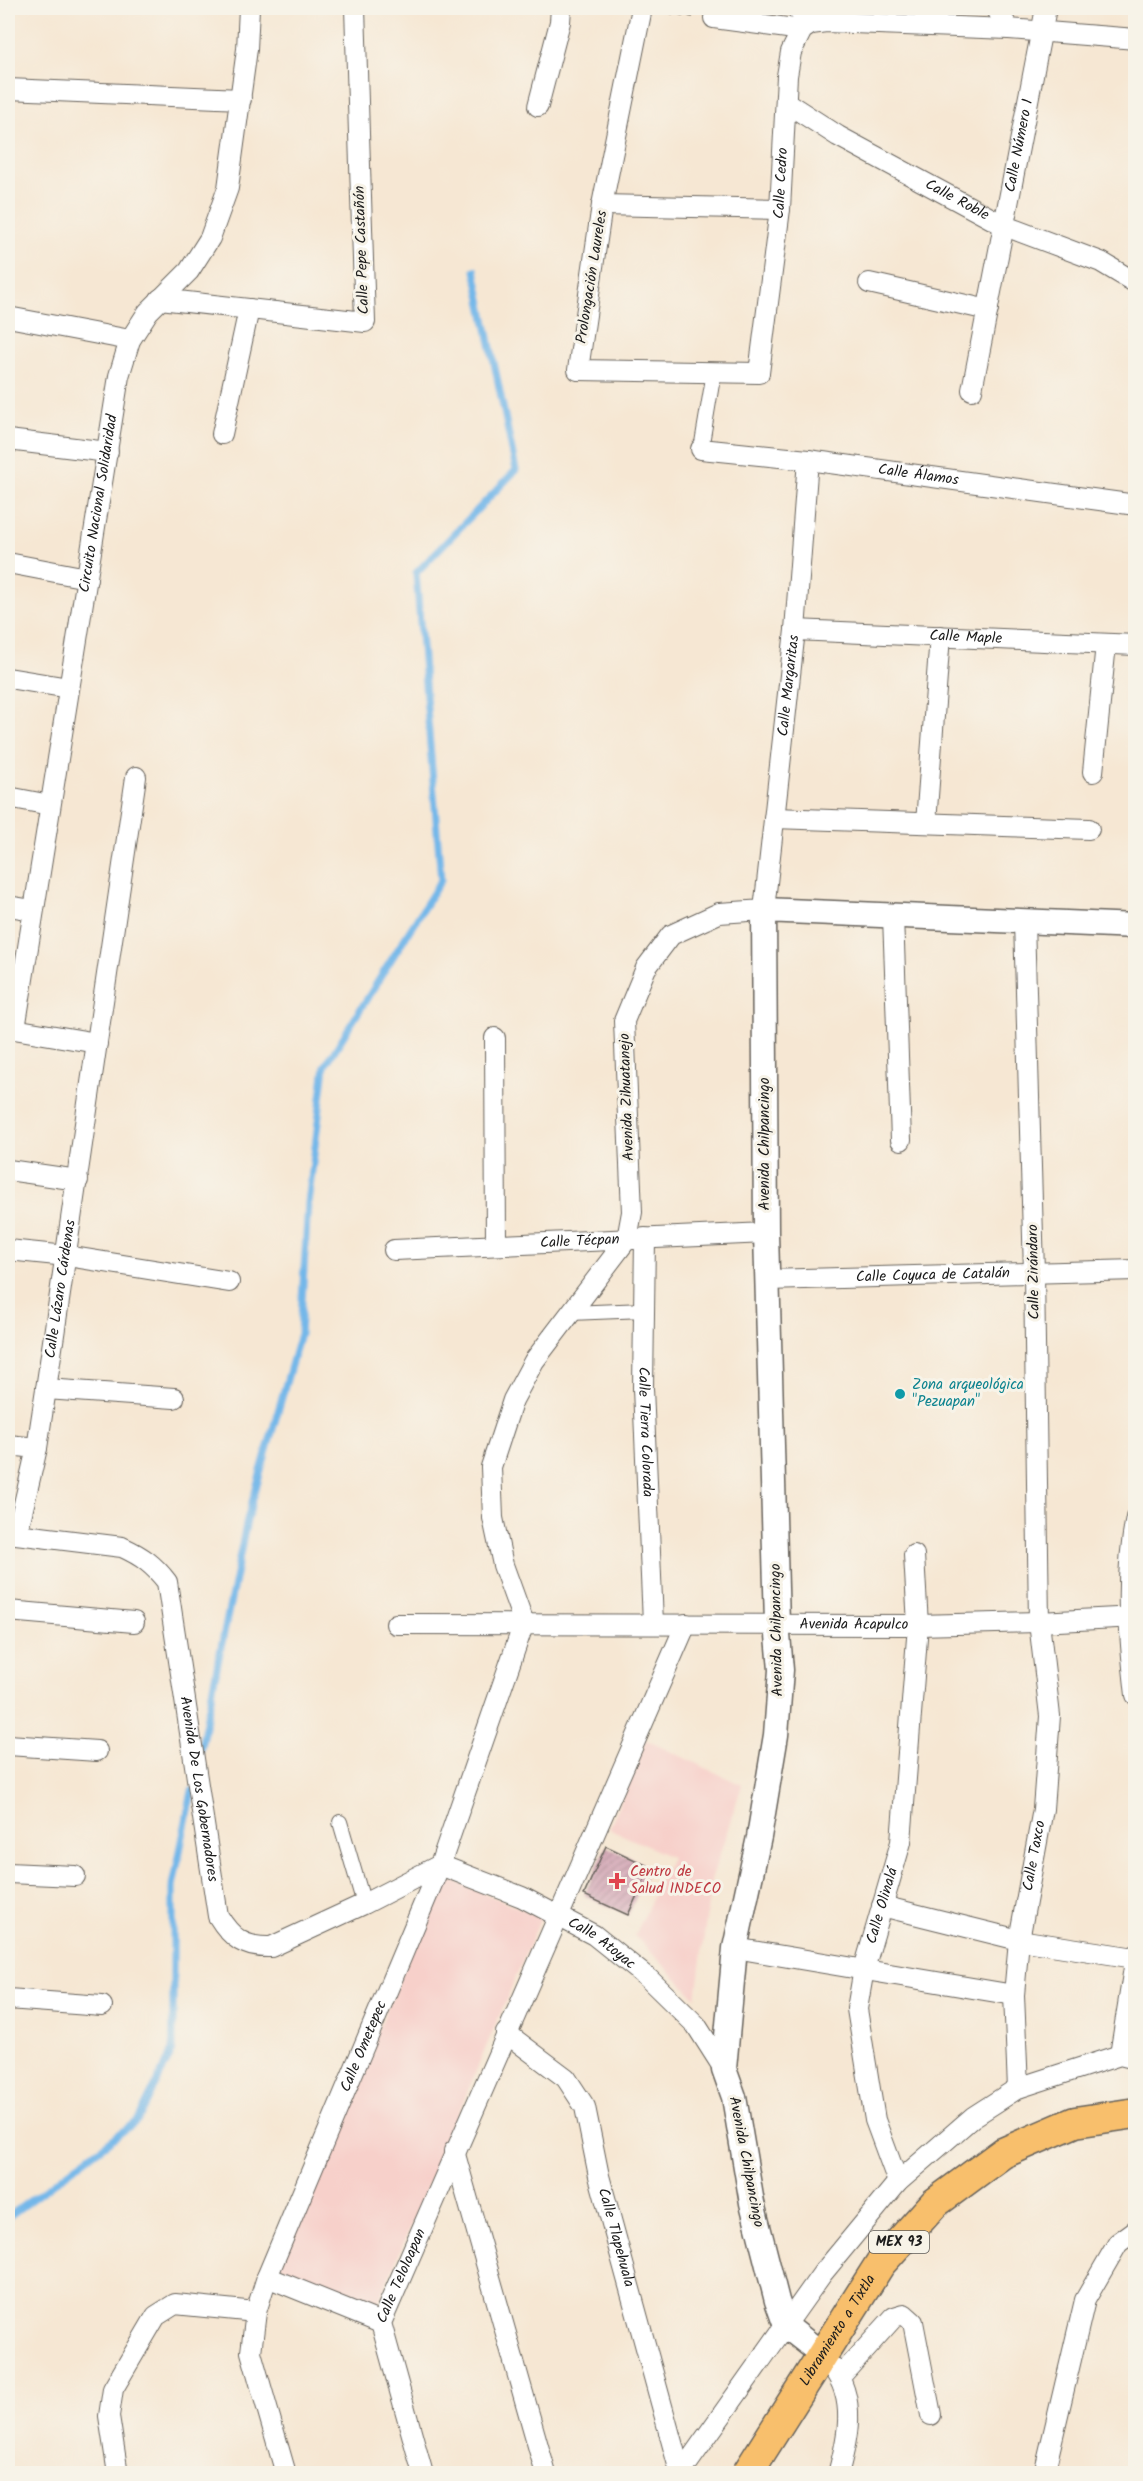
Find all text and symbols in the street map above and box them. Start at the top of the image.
street label: Calle Número 1 [999,96,1040,194]
street label: Calle Cedro [767,147,795,220]
street label: Calle Roble [921,173,994,227]
street label: Calle Pepe Castañón [348,185,376,315]
street label: Prolongación Laureles [570,208,614,345]
street label: Circuito Nacional Solidaridad [73,412,125,594]
street label: Calle Álamos [877,458,961,493]
street label: Calle Maple [929,624,1003,651]
street label: Calle Margaritas [771,633,806,738]
street label: Avenida Zihuatanejo [613,1033,641,1161]
street label: Avenida Chilpancingo [753,1077,777,1210]
street label: Calle Lázaro Cárdenas [39,1218,83,1360]
street label: Calle Zirándaro [1021,1224,1047,1320]
street label: Calle Técpan [539,1228,620,1255]
street label: Calle Coyuca de Catalán [856,1261,1010,1290]
street label: Calle Tierra Colorada [631,1367,660,1498]
place label: Zona arqueológica "Pezuapan" [912,1373,1024,1414]
marker: Zona arqueológica "Pezuapan" [893,1387,907,1401]
street label: Avenida Chilpancingo [764,1563,790,1697]
street label: Avenida Acapulco [800,1613,909,1637]
street label: Avenida De Los Gobernadores [173,1695,225,1884]
street label: Calle Taxco [1016,1818,1053,1893]
place label: Centro de Salud INDECO [630,1860,721,1901]
street label: Calle Olinalá [860,1863,905,1947]
marker: Centro de Salud INDECO [608,1872,626,1890]
street label: Calle Atoyac [563,1911,641,1976]
street label: Calle Ometepec [334,1997,394,2096]
street label: Avenida Chilpancingo [722,2094,771,2230]
street label: Calle Tlapehuala [591,2185,641,2290]
street label: Calle Teloloapan [370,2225,433,2327]
road number: MEX 93 [869,2231,929,2253]
street label: Libramiento a Tixtla [794,2270,882,2391]

